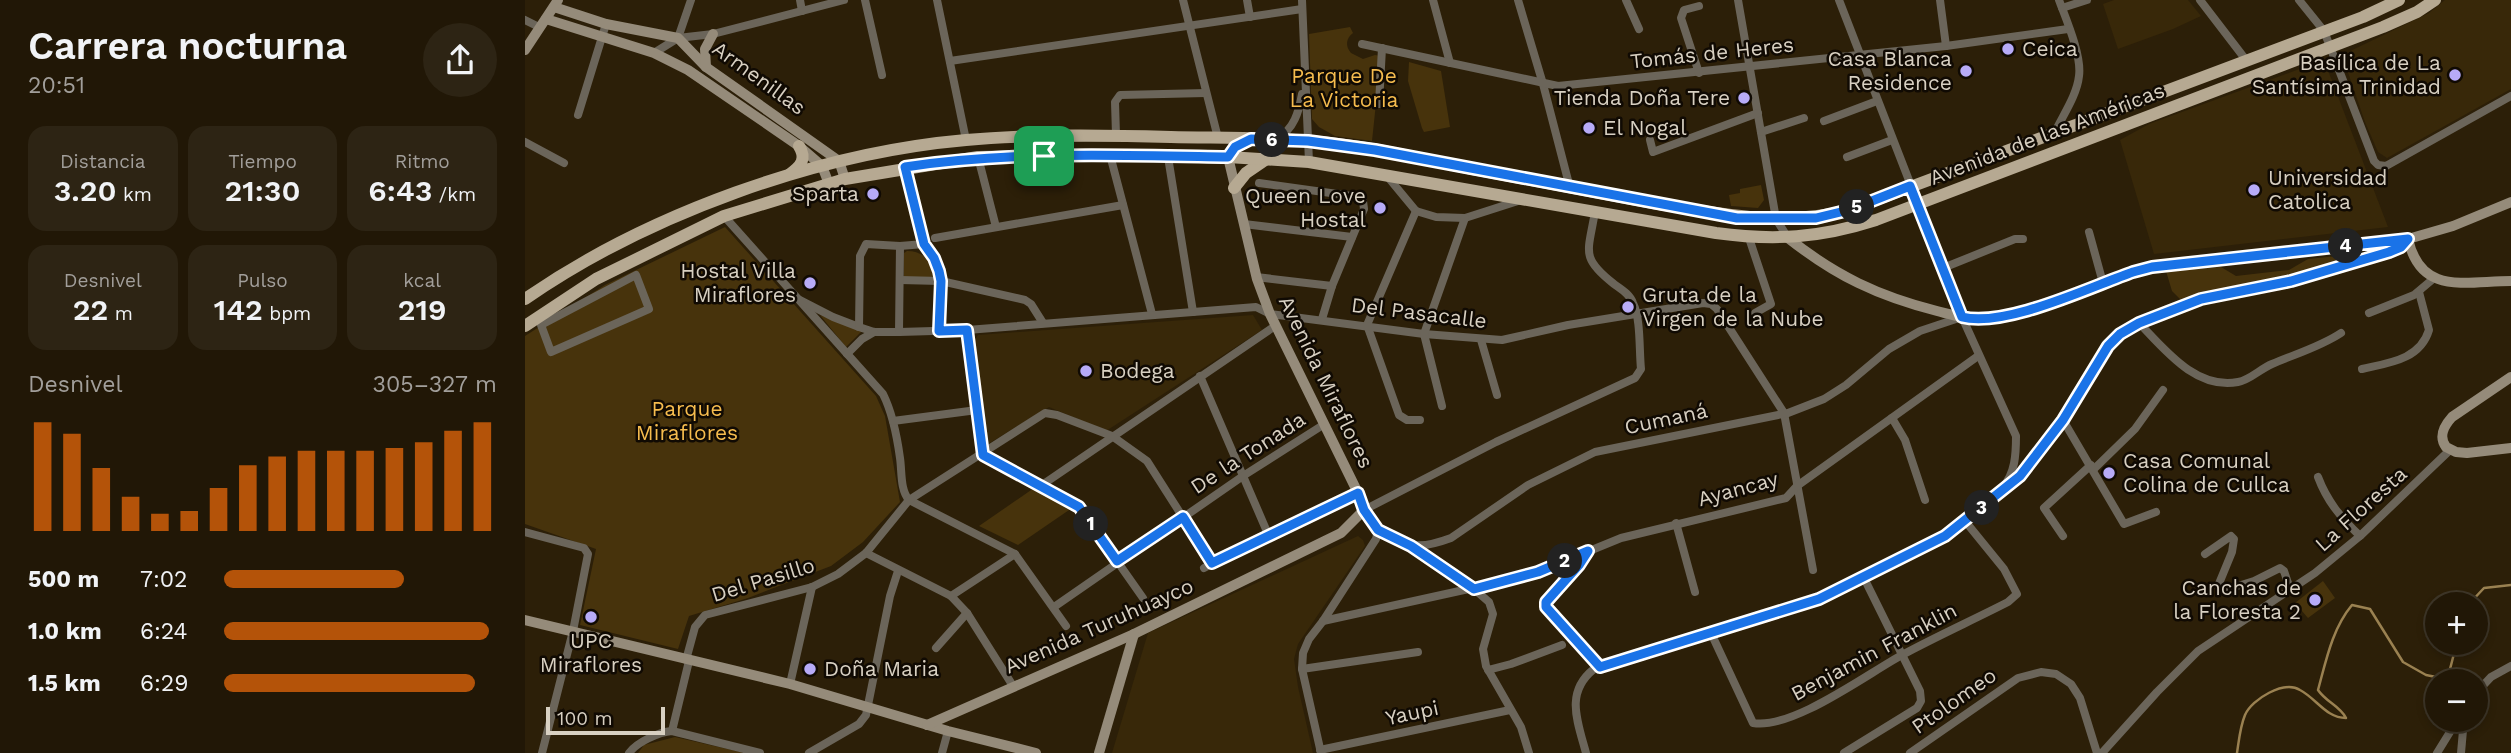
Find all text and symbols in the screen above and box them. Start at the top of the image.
button: share [423,23,497,97]
text: Carrera nocturna [28,24,347,68]
street label: Tomás de Heres [1629,31,1795,74]
street label: Armenillas [708,35,811,120]
place label: Ceica [2022,36,2078,61]
marker: Ceica [2000,41,2016,57]
place label: Casa Blanca Residence [1827,46,1952,95]
place label: Basílica de La Santísima Trinidad [2252,50,2441,99]
park label: Parque De La Victoria [1290,63,1399,112]
marker: Casa Blanca Residence [1958,63,1974,79]
marker: Basílica de La Santísima Trinidad [2447,67,2463,83]
text: 20:51 [28,72,85,99]
street label: Avenida de las Américas [1926,77,2168,190]
place label: Tienda Doña Tere [1554,85,1730,110]
marker: Tienda Doña Tere [1736,90,1752,106]
place label: El Nogal [1603,115,1687,140]
marker: El Nogal [1581,120,1597,136]
pin: 6 [1255,122,1289,158]
pin [1014,126,1074,186]
text: 6 [1266,128,1277,151]
icon: arrive [1025,137,1063,175]
text: Distancia [60,150,146,173]
text: Tiempo [228,150,297,173]
text: Ritmo [395,150,450,173]
place label: Universidad Catolica [2268,165,2387,214]
text: 3.20 [54,173,117,208]
text: 21:30 [225,173,300,208]
text: 6:43 [368,173,432,208]
place label: Sparta [792,181,859,206]
marker: Universidad Catolica [2246,182,2262,198]
text: km [117,183,152,206]
text: /km [432,183,476,206]
place label: Queen Love Hostal [1245,183,1367,232]
marker: Sparta [865,186,881,202]
pin: 5 [1839,190,1875,224]
text: 5 [1851,195,1862,218]
marker: Queen Love Hostal [1372,200,1388,216]
pin: 4 [2329,229,2364,264]
text: 4 [2339,234,2352,257]
place label: Hostal Villa Miraflores [680,258,796,307]
text: Desnivel [64,269,142,292]
text: Pulso [237,269,288,292]
text: kcal [403,269,441,292]
marker: Hostal Villa Miraflores [802,275,818,291]
place label: Gruta de la Virgen de la Nube [1642,282,1824,331]
street label: Avenida Miraflores [1274,291,1379,472]
text: 22 [73,292,108,327]
text: 142 [214,292,263,327]
text: 219 [398,292,447,327]
street label: Del Pasacalle [1350,292,1488,333]
marker: Gruta de la Virgen de la Nube [1620,299,1636,315]
text: m [108,302,133,325]
text: bpm [263,302,311,325]
place label: Bodega [1100,358,1175,383]
marker: Bodega [1078,363,1094,379]
text: Desnivel [28,371,123,398]
text: 305–327 m [373,371,497,398]
park label: Parque Miraflores [636,396,738,445]
street label: Cumaná [1622,398,1710,439]
street label: De la Tonada [1186,406,1310,499]
place label: Casa Comunal Colina de Cullca [2123,448,2290,497]
street label: La Floresta [2310,461,2412,556]
marker: Casa Comunal Colina de Cullca [2101,465,2117,481]
street label: Ayancay [1695,466,1781,511]
pin: 3 [1965,490,1999,526]
text: 3 [1976,496,1987,519]
pin: 1 [1073,506,1109,542]
text: 1 [1086,512,1095,535]
pin: 2 [1548,544,1583,578]
text: 2 [1559,549,1570,572]
street label: Del Pasillo [708,552,818,607]
text: 500 m [28,566,99,593]
text: 7:02 [140,566,187,593]
street label: Avenida Turuhuayco [1000,573,1197,678]
place label: Canchas de la Floresta 2 [2173,575,2301,624]
marker: Canchas de la Floresta 2 [2307,592,2323,608]
map controls [2425,592,2488,732]
button: + [2425,592,2488,655]
street label: Benjamin Franklin [1787,597,1961,706]
marker: UPC Miraflores [583,609,599,625]
text: 1.0 km [28,618,102,645]
text: 6:24 [140,618,188,645]
place label: UPC Miraflores [540,628,642,677]
place label: Doña Maria [824,656,939,681]
marker: Doña Maria [802,661,818,677]
street label: Ptolomeo [1906,662,2001,739]
button: − [2425,669,2488,732]
text: 1.5 km [28,670,101,697]
text: 6:29 [140,670,188,697]
street label: Yaupi [1383,695,1441,730]
scale bar [546,704,665,736]
text: 100 m [557,707,613,730]

